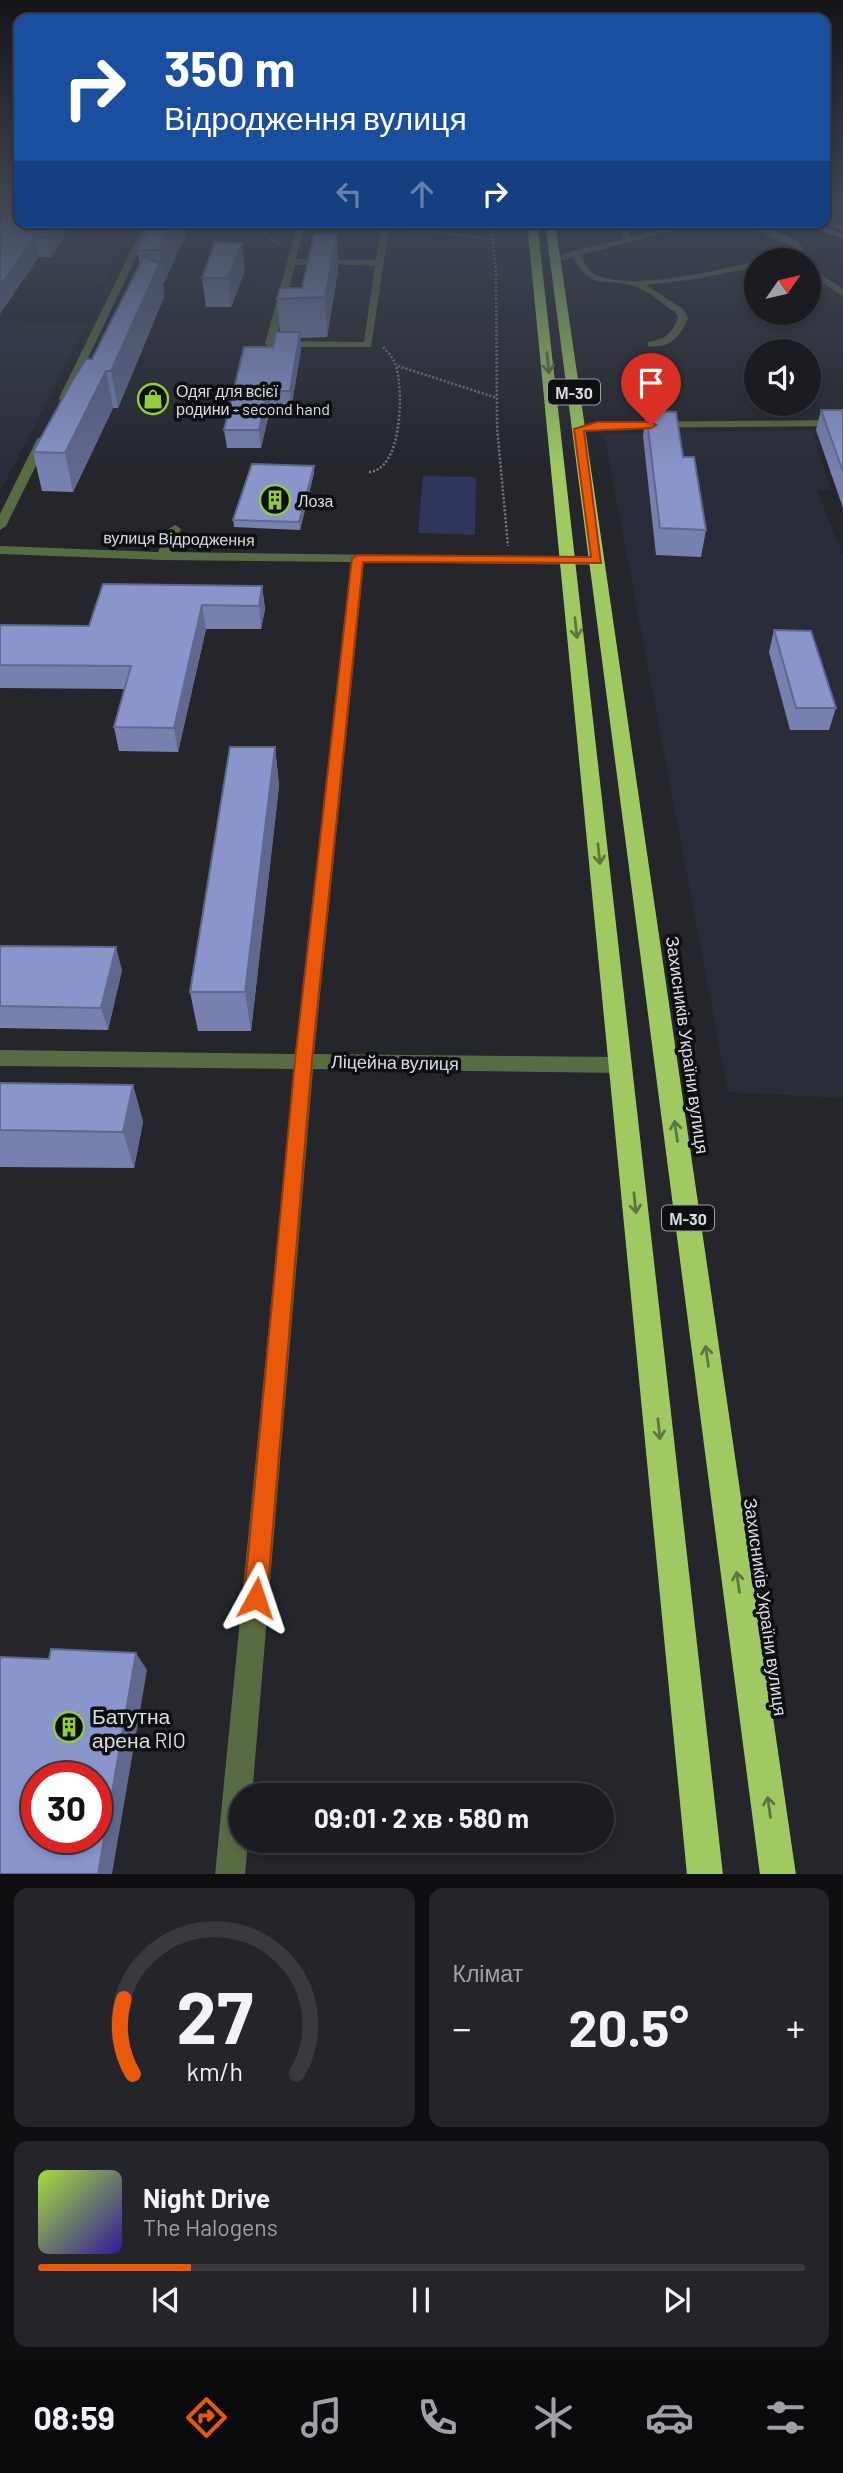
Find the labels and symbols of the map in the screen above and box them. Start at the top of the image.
north arrow [744,248,821,326]
one-way arrow [541,351,554,374]
pin [621,353,681,425]
road number: М-30 [548,380,600,404]
place label: Одяг для всієї родини - second hand [176,381,330,418]
shop icon: Одяг для всієї родини - second hand [136,382,170,416]
building icon: Лоза [258,483,292,517]
place label: Лоза [298,491,334,510]
street label: вулиця Відродження [103,527,255,549]
one-way arrow [570,616,583,639]
one-way arrow [593,843,606,865]
street label: Захисників України вулиця [662,935,714,1155]
street label: Ліцейна вулиця [331,1050,459,1074]
one-way arrow [669,1120,682,1143]
one-way arrow [629,1191,642,1213]
road number: М-30 [662,1206,714,1230]
one-way arrow [700,1345,713,1368]
one-way arrow [653,1417,666,1440]
street label: Захисників України вулиця [740,1497,792,1717]
position arrow [219,1561,293,1635]
one-way arrow [731,1571,744,1593]
place label: Батутна арена RIO [92,1703,186,1752]
building icon: Батутна арена RIO [52,1710,86,1744]
speed limit sign: 30 [21,1762,112,1853]
one-way arrow [762,1796,775,1819]

